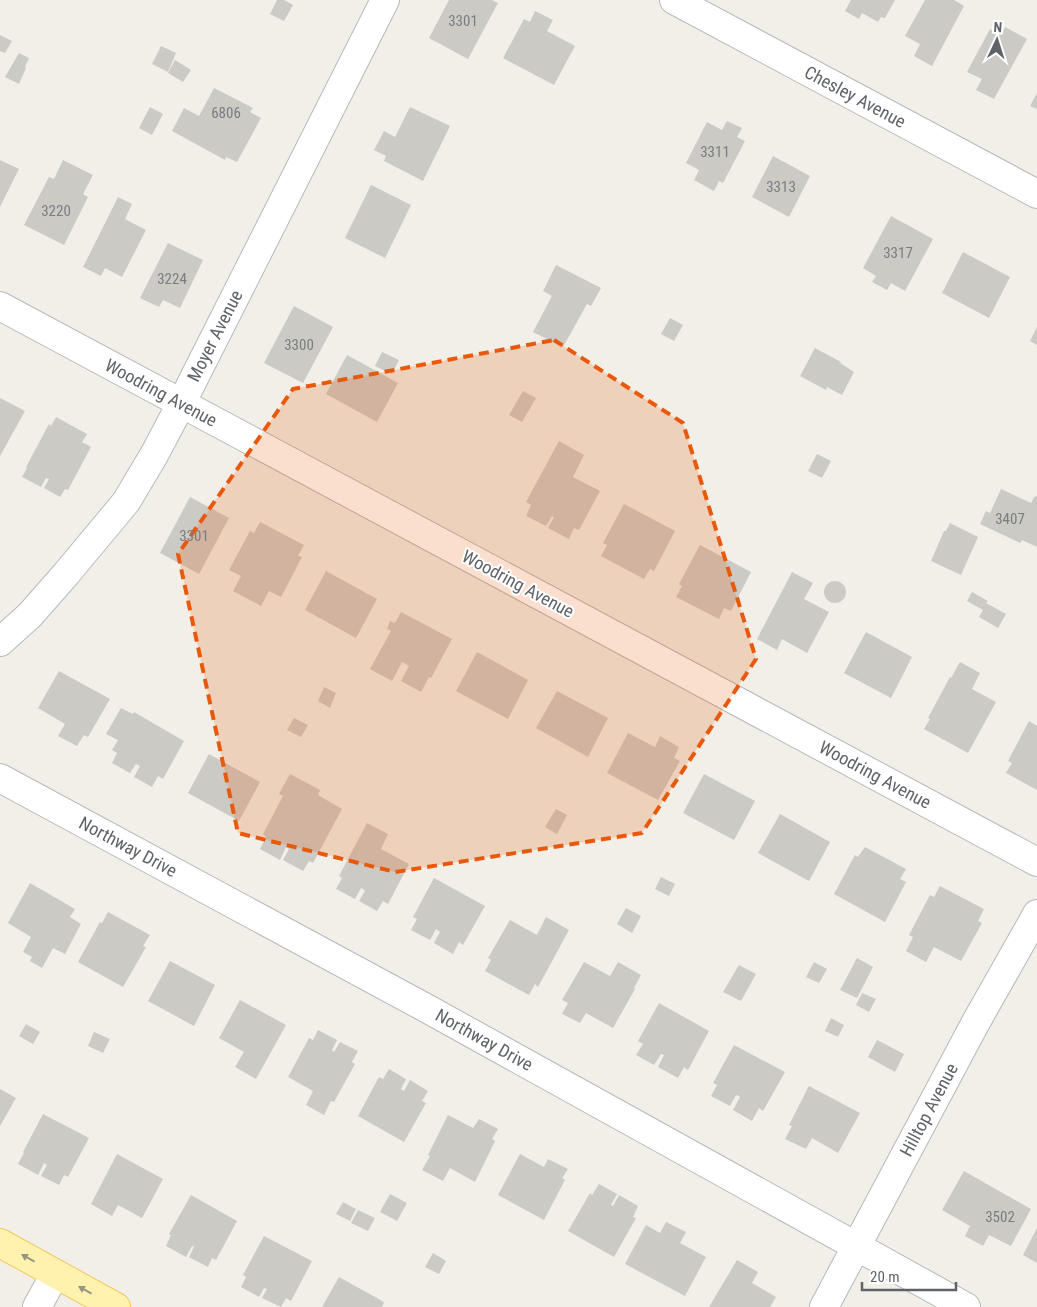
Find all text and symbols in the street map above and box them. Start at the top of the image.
house number: 3301 [448,12,478,30]
north arrow [972,15,1022,65]
text: N [993,19,1003,35]
street label: Chesley Avenue [801,61,909,132]
house number: 6806 [211,104,241,122]
house number: 3311 [700,143,730,161]
house number: 3313 [766,178,796,196]
house number: 3220 [41,202,71,220]
house number: 3317 [883,244,913,262]
house number: 3224 [157,270,187,288]
street label: Moyer Avenue [183,287,247,385]
house number: 3300 [284,336,314,354]
street label: Woodring Avenue [102,354,221,431]
house number: 3407 [995,510,1025,528]
house number: 3301 [179,527,209,545]
street label: Woodring Avenue [459,545,578,622]
street label: Woodring Avenue [816,736,935,813]
street label: Northway Drive [76,812,181,881]
street label: Northway Drive [432,1004,537,1075]
street label: Hilltop Avenue [895,1060,962,1160]
house number: 3502 [985,1208,1015,1226]
one-way arrow [21,1254,34,1263]
scale bar [862,1260,956,1292]
text: 20 m [870,1268,900,1286]
one-way arrow [79,1286,92,1295]

